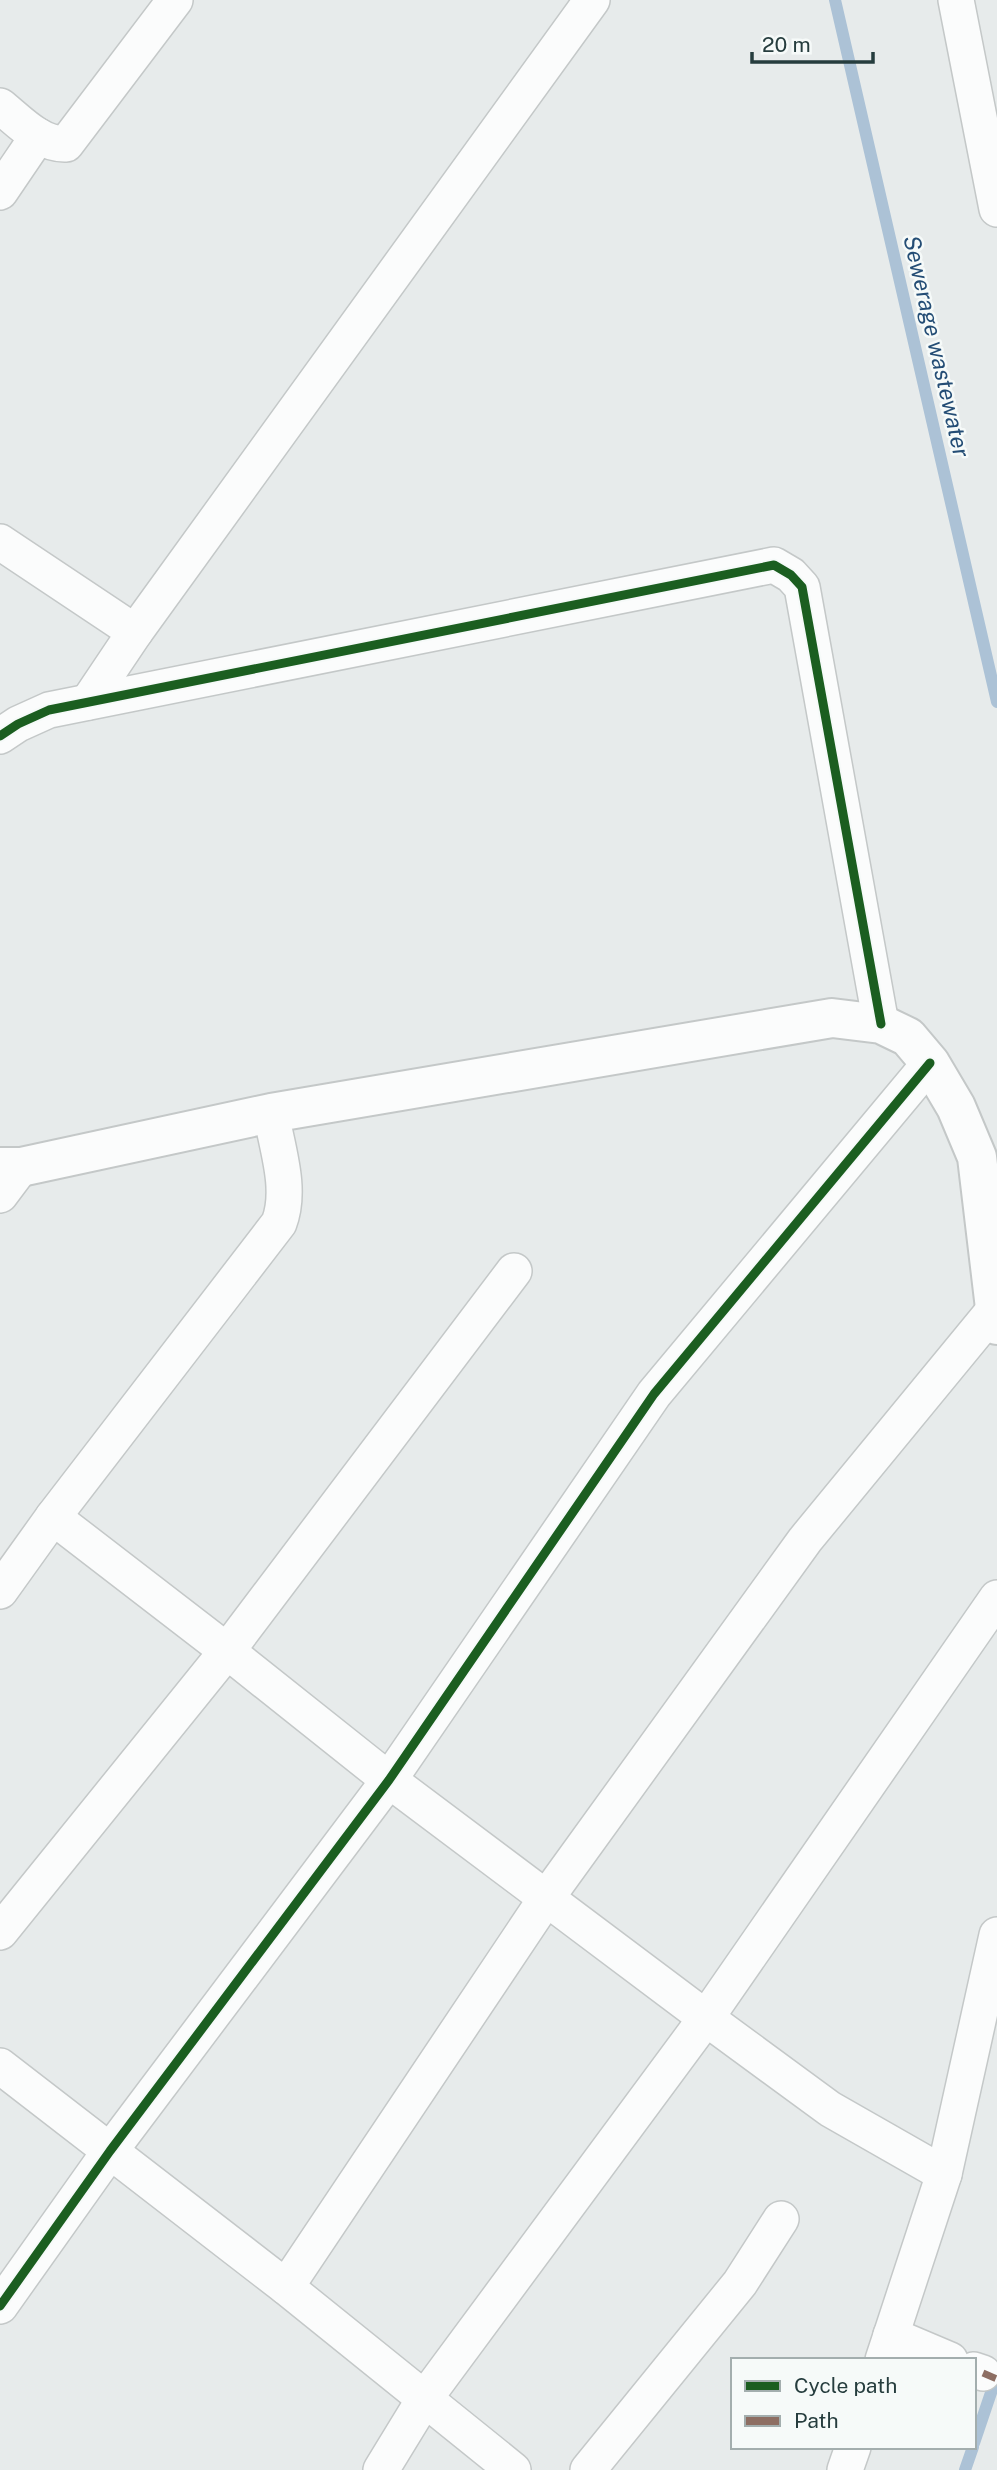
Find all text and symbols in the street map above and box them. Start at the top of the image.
scale bar [752,21,873,65]
text: 20 m [762,32,811,57]
water label: Sewerage wastewater [898,232,976,460]
legend [731,2358,976,2449]
text: Cycle path [794,2373,897,2398]
text: Path [794,2408,839,2433]

